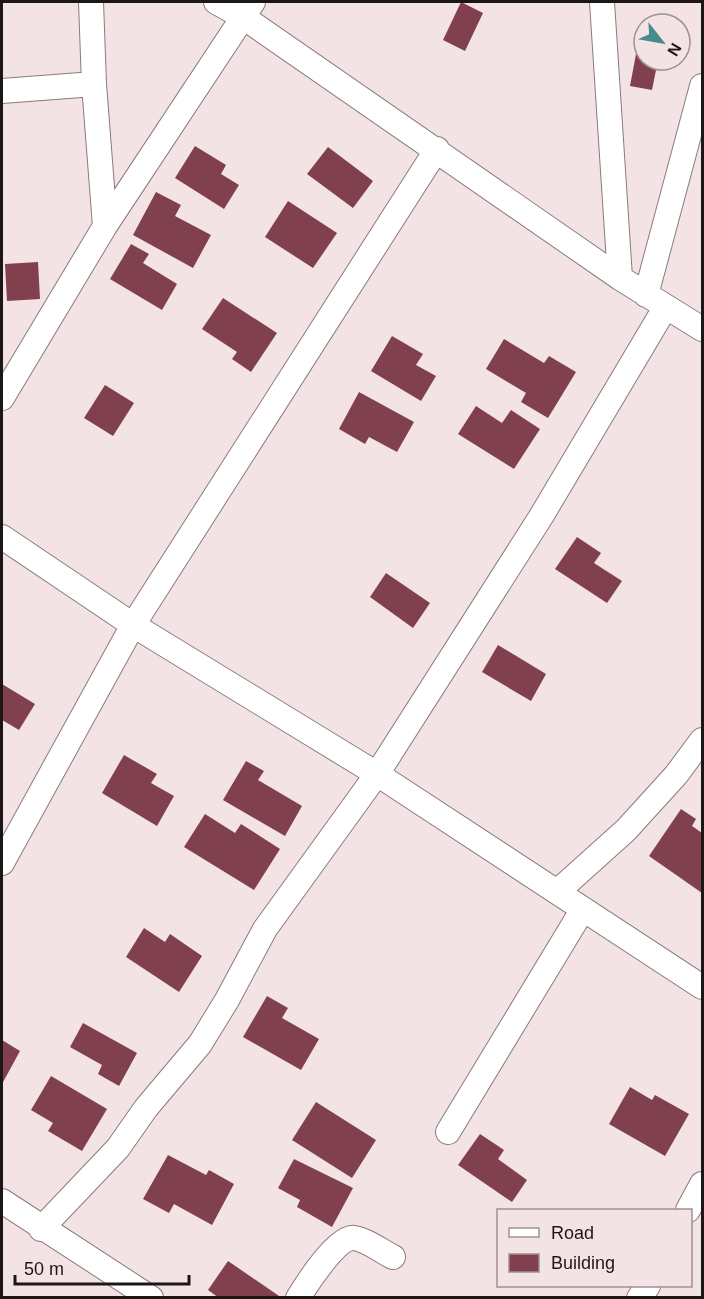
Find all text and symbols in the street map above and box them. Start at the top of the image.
north arrow [632,12,692,72]
text: N [664,40,685,59]
legend [497,1209,692,1287]
text: Road [551,1223,594,1243]
scale bar [15,1248,189,1286]
text: Building [551,1253,615,1273]
text: 50 m [24,1259,64,1279]

